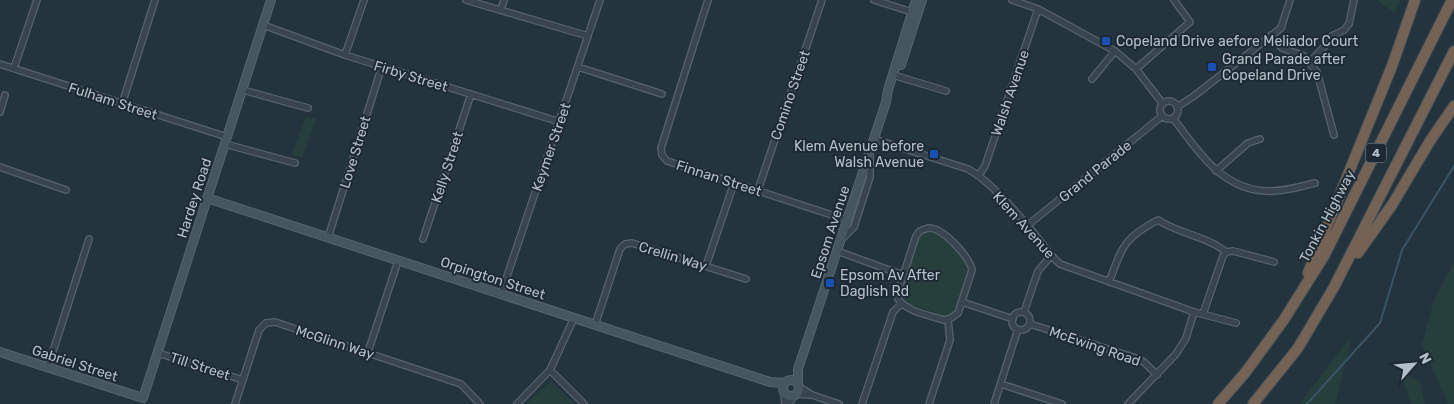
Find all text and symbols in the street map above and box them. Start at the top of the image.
place label: Copeland Drive aefore Meliador Court [1116,33,1359,50]
marker: Copeland Drive aefore Meliador Court [1100,35,1112,47]
street label: Comino Street [767,48,814,142]
street label: Walsh Avenue [988,48,1033,138]
place label: Grand Parade after Copeland Drive [1222,51,1346,84]
street label: Firby Street [372,57,450,96]
marker: Grand Parade after Copeland Drive [1206,61,1218,73]
street label: Fulham Street [66,79,160,124]
street label: Keymer Street [528,100,575,194]
street label: Love Street [336,113,375,190]
street label: Kelly Street [428,129,467,205]
street label: Grand Parade [1056,137,1135,206]
place label: Klem Avenue before Walsh Avenue [794,138,924,171]
road number: 4 [1366,144,1386,162]
marker: Klem Avenue before Walsh Avenue [928,148,940,160]
street label: Hardey Road [174,156,215,240]
street label: Finnan Street [674,157,764,200]
street label: Tonkin Highway [1296,167,1359,265]
street label: Epsom Avenue [807,183,854,281]
street label: Klem Avenue [989,188,1058,262]
street label: Crellin Way [637,238,709,275]
street label: Orpington Street [438,254,548,304]
place label: Epsom Av After Daglish Rd [840,267,941,300]
marker: Epsom Av After Daglish Rd [824,277,836,289]
street label: McGlinn Way [293,322,377,363]
street label: McEwing Road [1047,323,1143,370]
north arrow [1389,339,1439,389]
street label: Gabriel Street [30,342,121,386]
street label: Till Street [168,349,233,384]
text: N [1415,350,1435,367]

